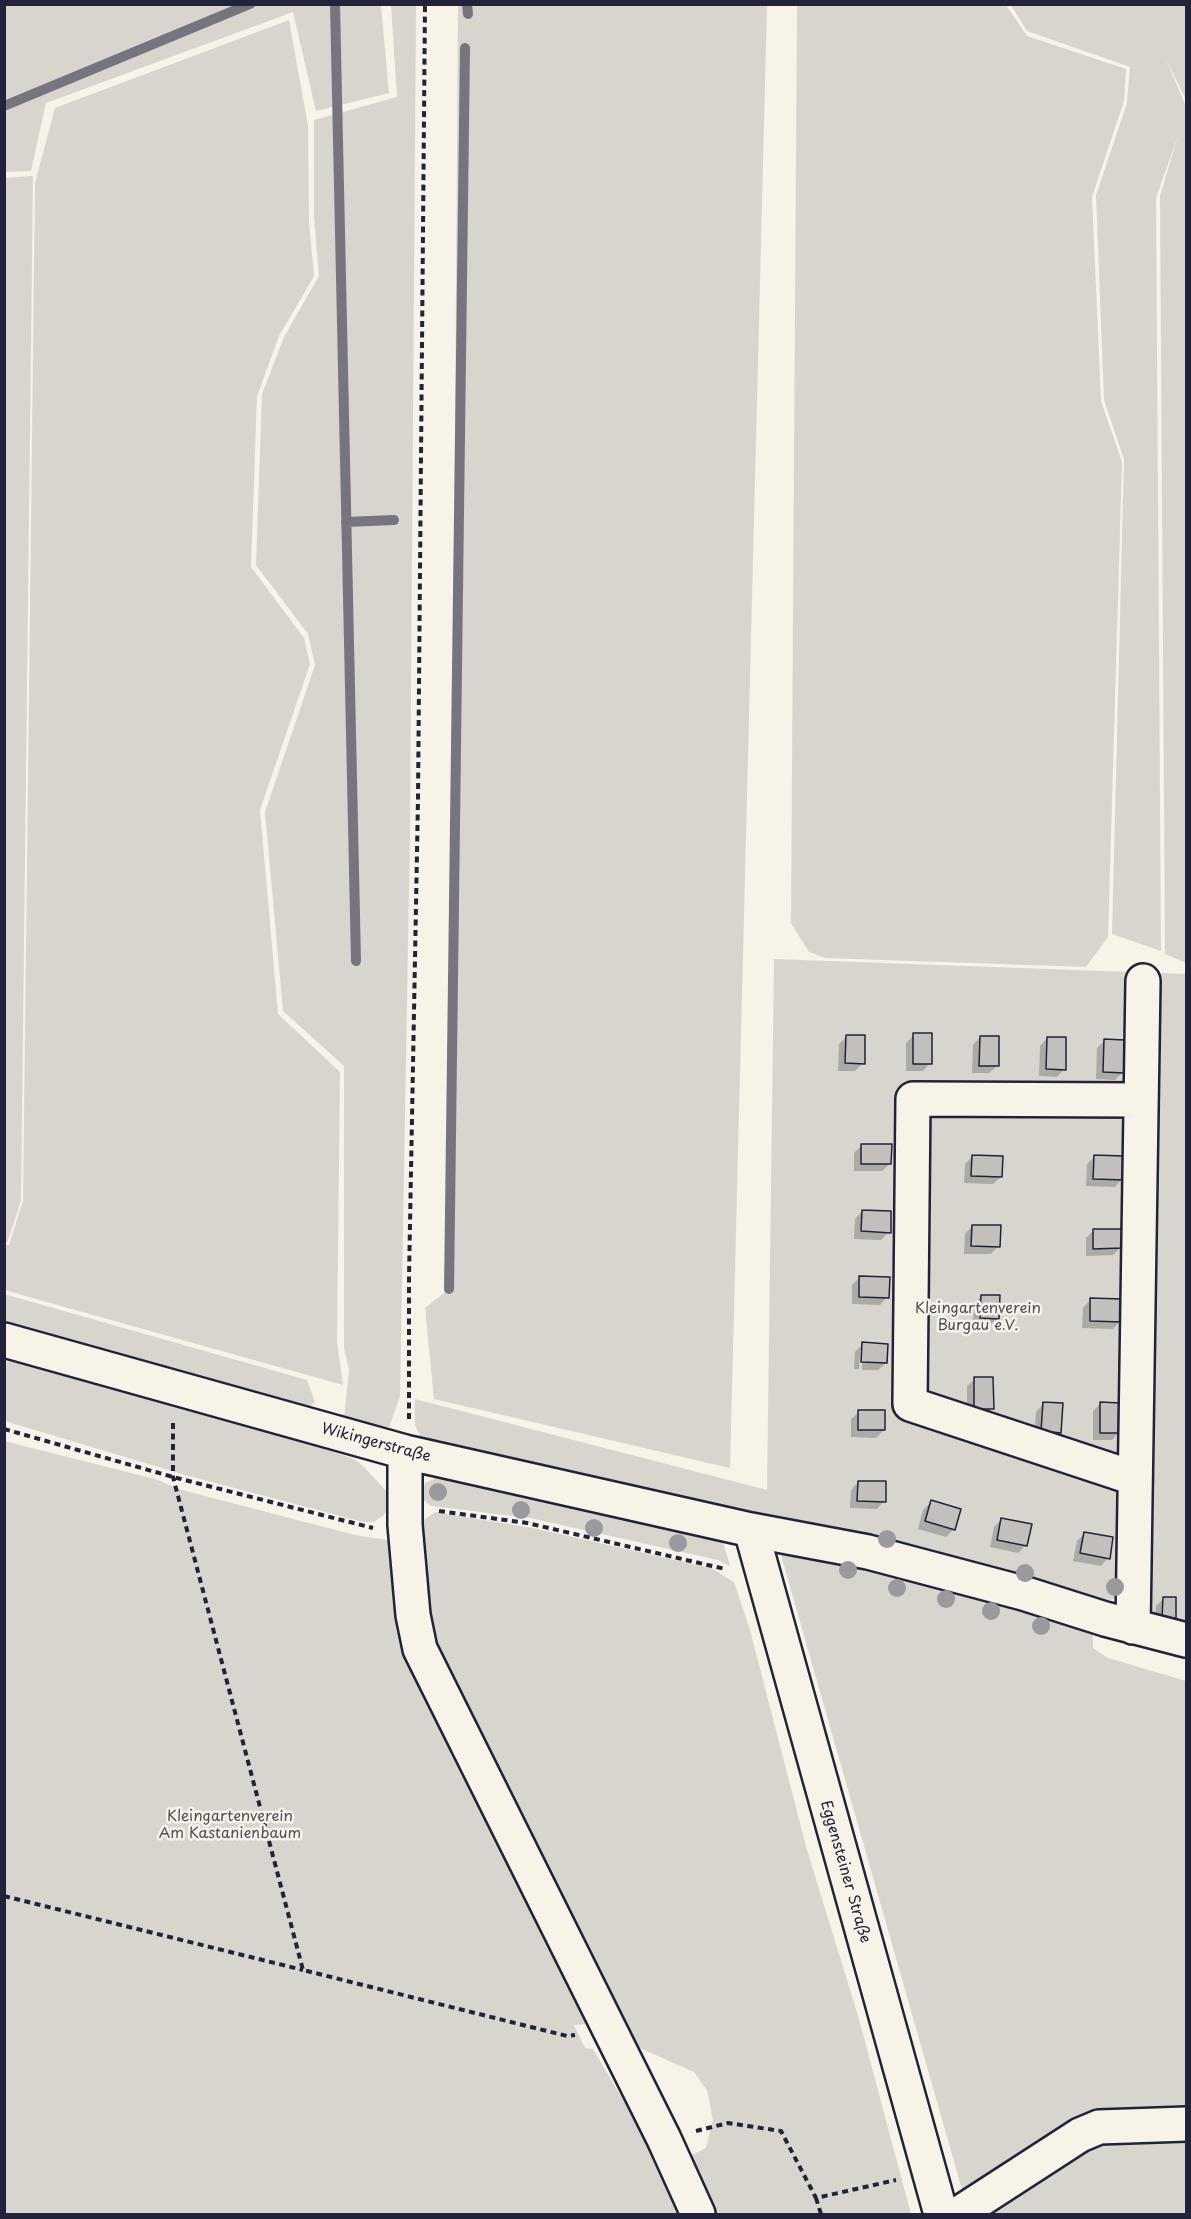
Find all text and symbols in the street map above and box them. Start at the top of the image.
park label: Kleingartenverein Burgau e.V. [915,1300,1041,1335]
street label: Wikingerstraße [319,1420,433,1466]
street label: Eggensteiner Straße [816,1799,874,1945]
park label: Kleingartenverein Am Kastanienbaum [159,1808,301,1843]

